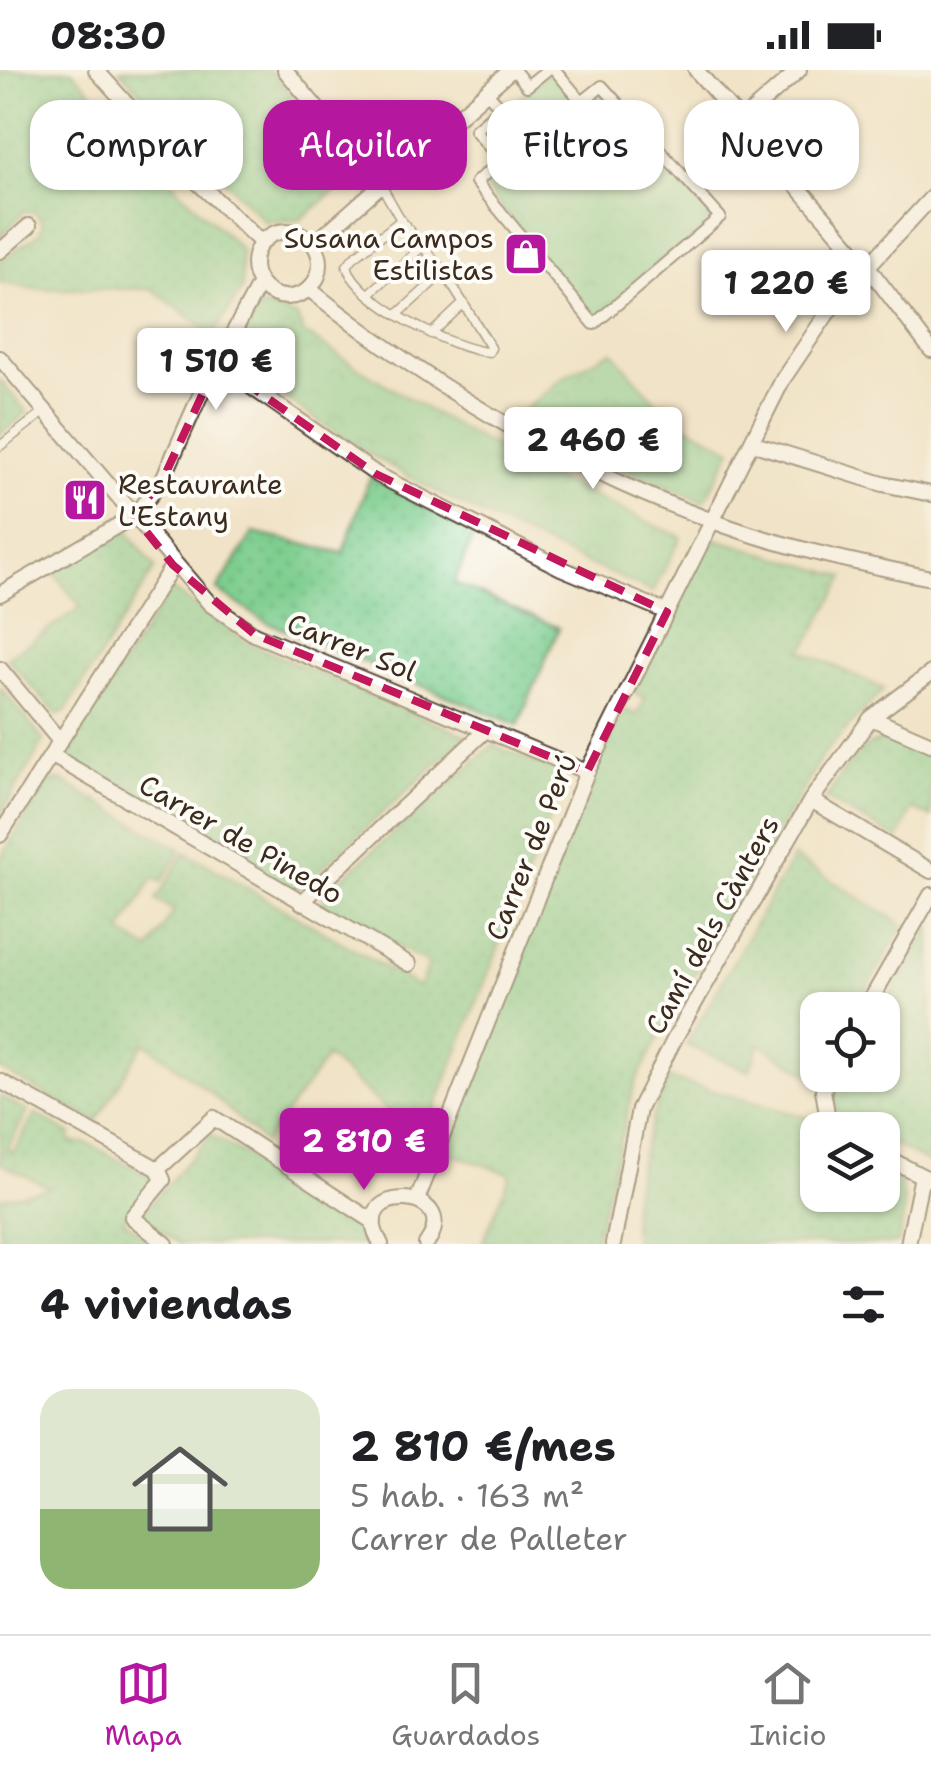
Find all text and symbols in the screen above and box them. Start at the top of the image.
text: 08:30 [50,10,167,61]
chip: Comprar [30,100,243,190]
chip: Alquilar [263,100,467,190]
chip: Filtros [487,100,664,190]
chip: Nuevo [684,100,859,190]
place label: Susana Campos Estilistas [284,219,494,289]
shop icon: Susana Campos Estilistas [503,231,549,277]
pin: 1 220 € [694,250,878,335]
text: 1 220 € [723,261,849,304]
pin: 1 510 € [124,328,308,413]
text: 1 510 € [159,339,273,382]
pin: 2 460 € [501,407,685,492]
text: 2 460 € [526,418,660,461]
place label: Restaurante L'Estany [118,465,283,535]
restaurant icon: Restaurante L'Estany [62,477,108,523]
street label: Carrer Sol [282,604,423,690]
street label: Carrer de Perú [476,748,586,946]
street label: Carrer de Pinedo [132,765,350,913]
street label: Camí dels Cànters [636,809,788,1041]
map controls [800,992,900,1212]
button: locate [800,992,900,1092]
pin: 2 810 € [272,1108,456,1193]
button: layers [800,1112,900,1212]
text: 2 810 € [302,1119,426,1162]
text: 4 viviendas [40,1276,292,1332]
icon: filters [836,1277,891,1332]
text: 2 810 €/mes [350,1418,616,1474]
icon: home [120,1429,240,1549]
text: 5 hab. · 163 m² [350,1474,584,1517]
text: Carrer de Palleter [350,1517,628,1560]
tab: Mapa [105,1656,182,1754]
tab: Guardados [391,1656,540,1754]
tab: Inicio [750,1656,826,1754]

